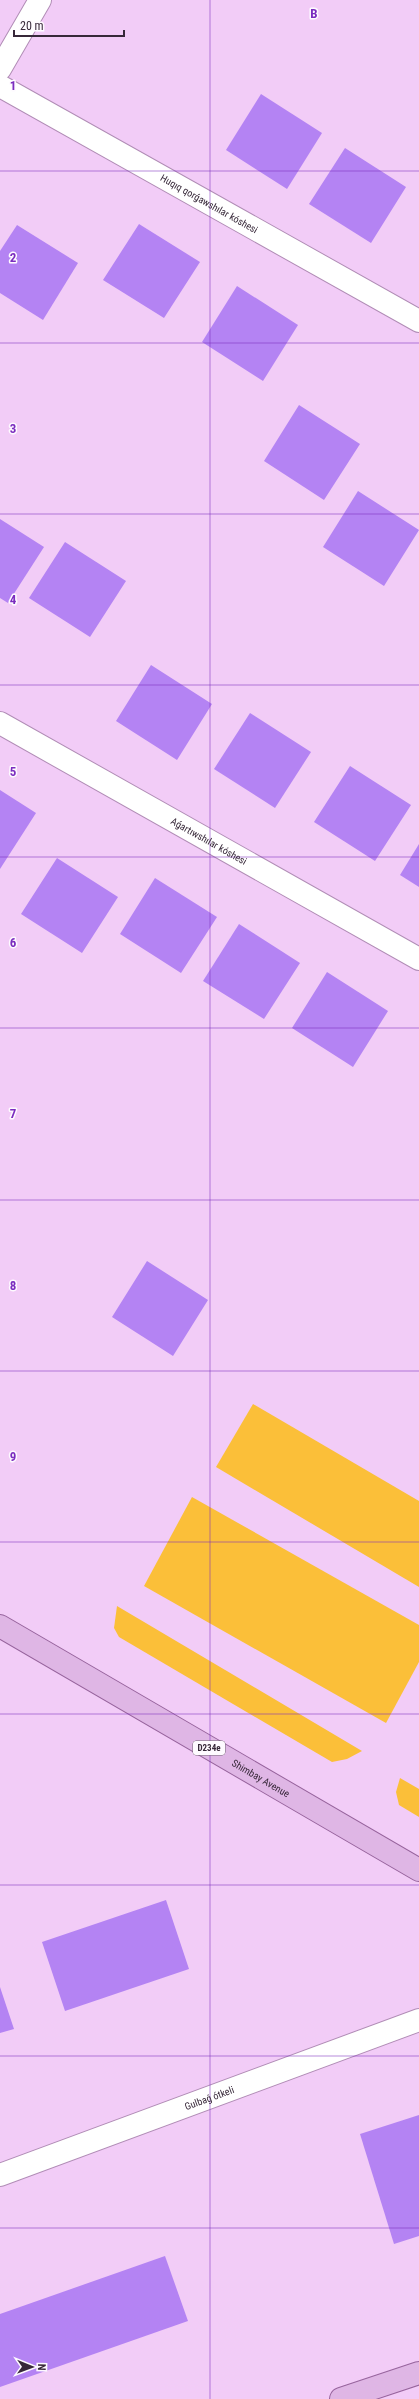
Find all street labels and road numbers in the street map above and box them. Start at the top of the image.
street label: Huqıq qorǵawshılar kóshesi [159,172,260,235]
street label: Aǵartıwshılar kóshesi [169,815,249,867]
road number: D234e [193,1741,225,1755]
street label: Shimbay Avenue [230,1757,292,1799]
street label: Gulbaǵ ótkeli [183,2083,235,2112]

